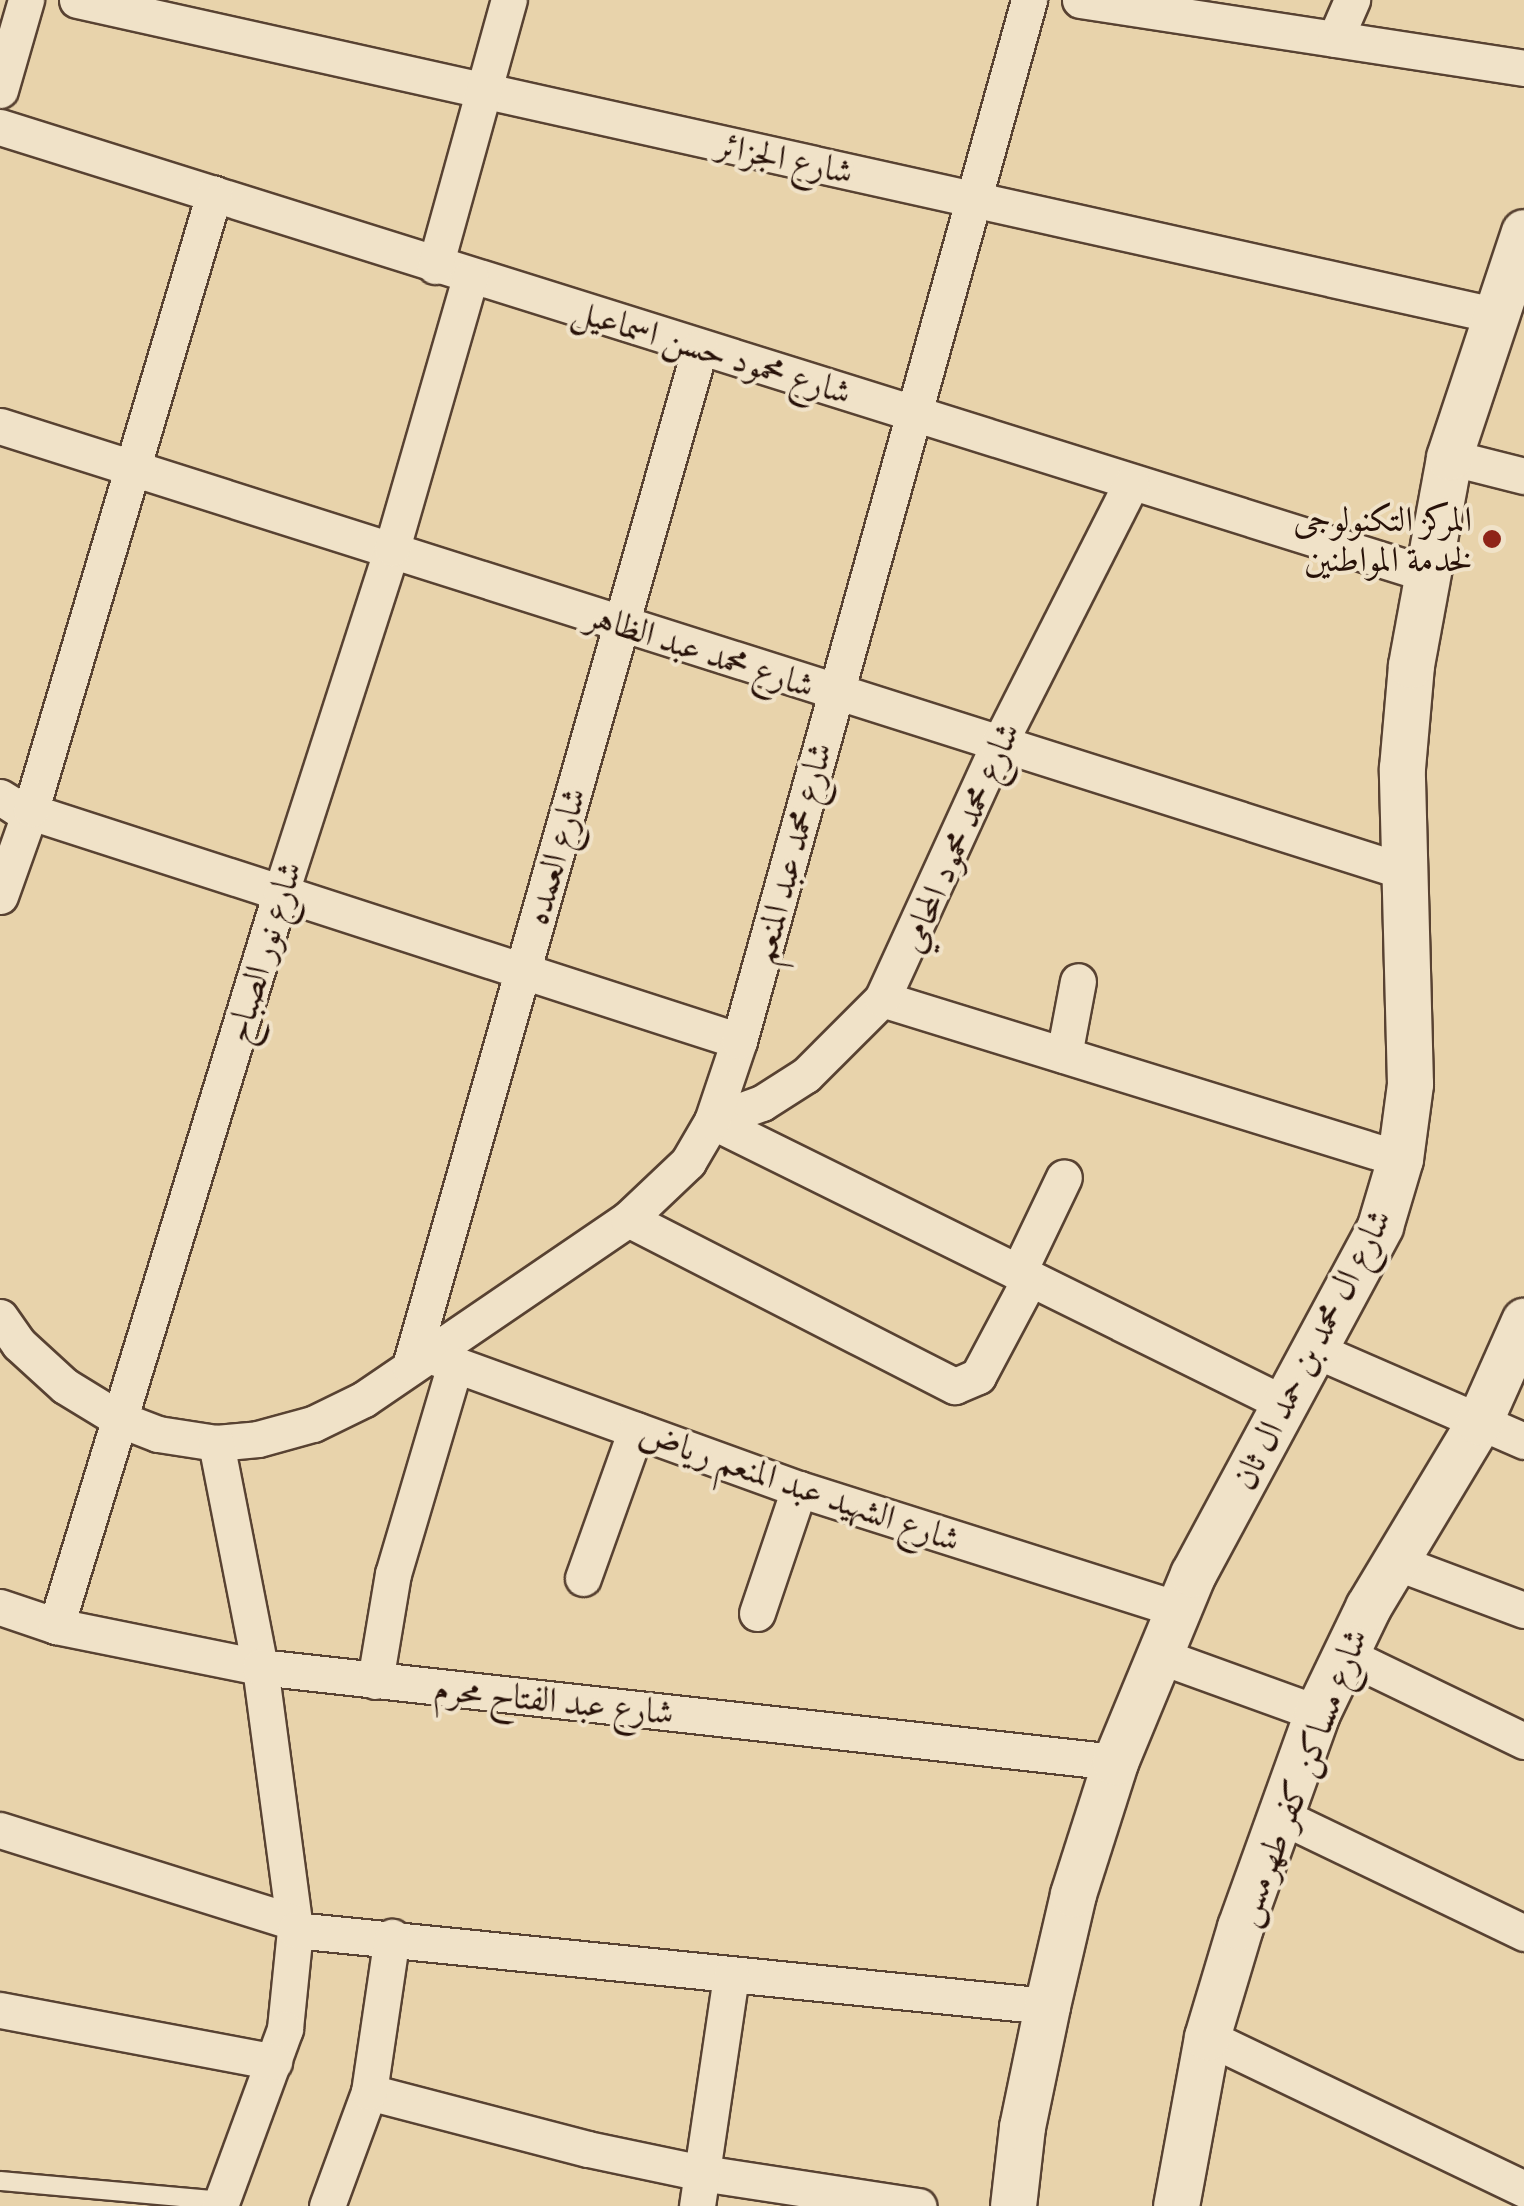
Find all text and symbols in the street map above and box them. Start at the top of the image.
street label: شارع الجزائر [713,123,857,193]
street label: شارع محمود حسن اسماعيل [567,289,857,413]
place label: المركز التكنولوجى لخدمة المواطنين [1293,498,1472,580]
marker: المركز التكنولوجى لخدمة المواطنين [1481,528,1503,550]
street label: شارع محمد عبد الظاهر [582,593,820,707]
street label: شارع محمد محمود المحامي [890,716,1028,958]
street label: شارع محمد عبد المنعم [741,738,841,968]
street label: شارع العمده [515,783,595,929]
street label: شارع نور الصباح [216,856,310,1048]
street label: شارع ال محمد بن حمد ال ثان [1222,1202,1400,1496]
street label: شارع الشهيد عبد المنعم رياض [634,1411,966,1561]
street label: شارع مساكن كفر طهرمس [1224,1622,1376,1932]
street label: شارع عبد الفتاح محرم [432,1667,676,1733]

